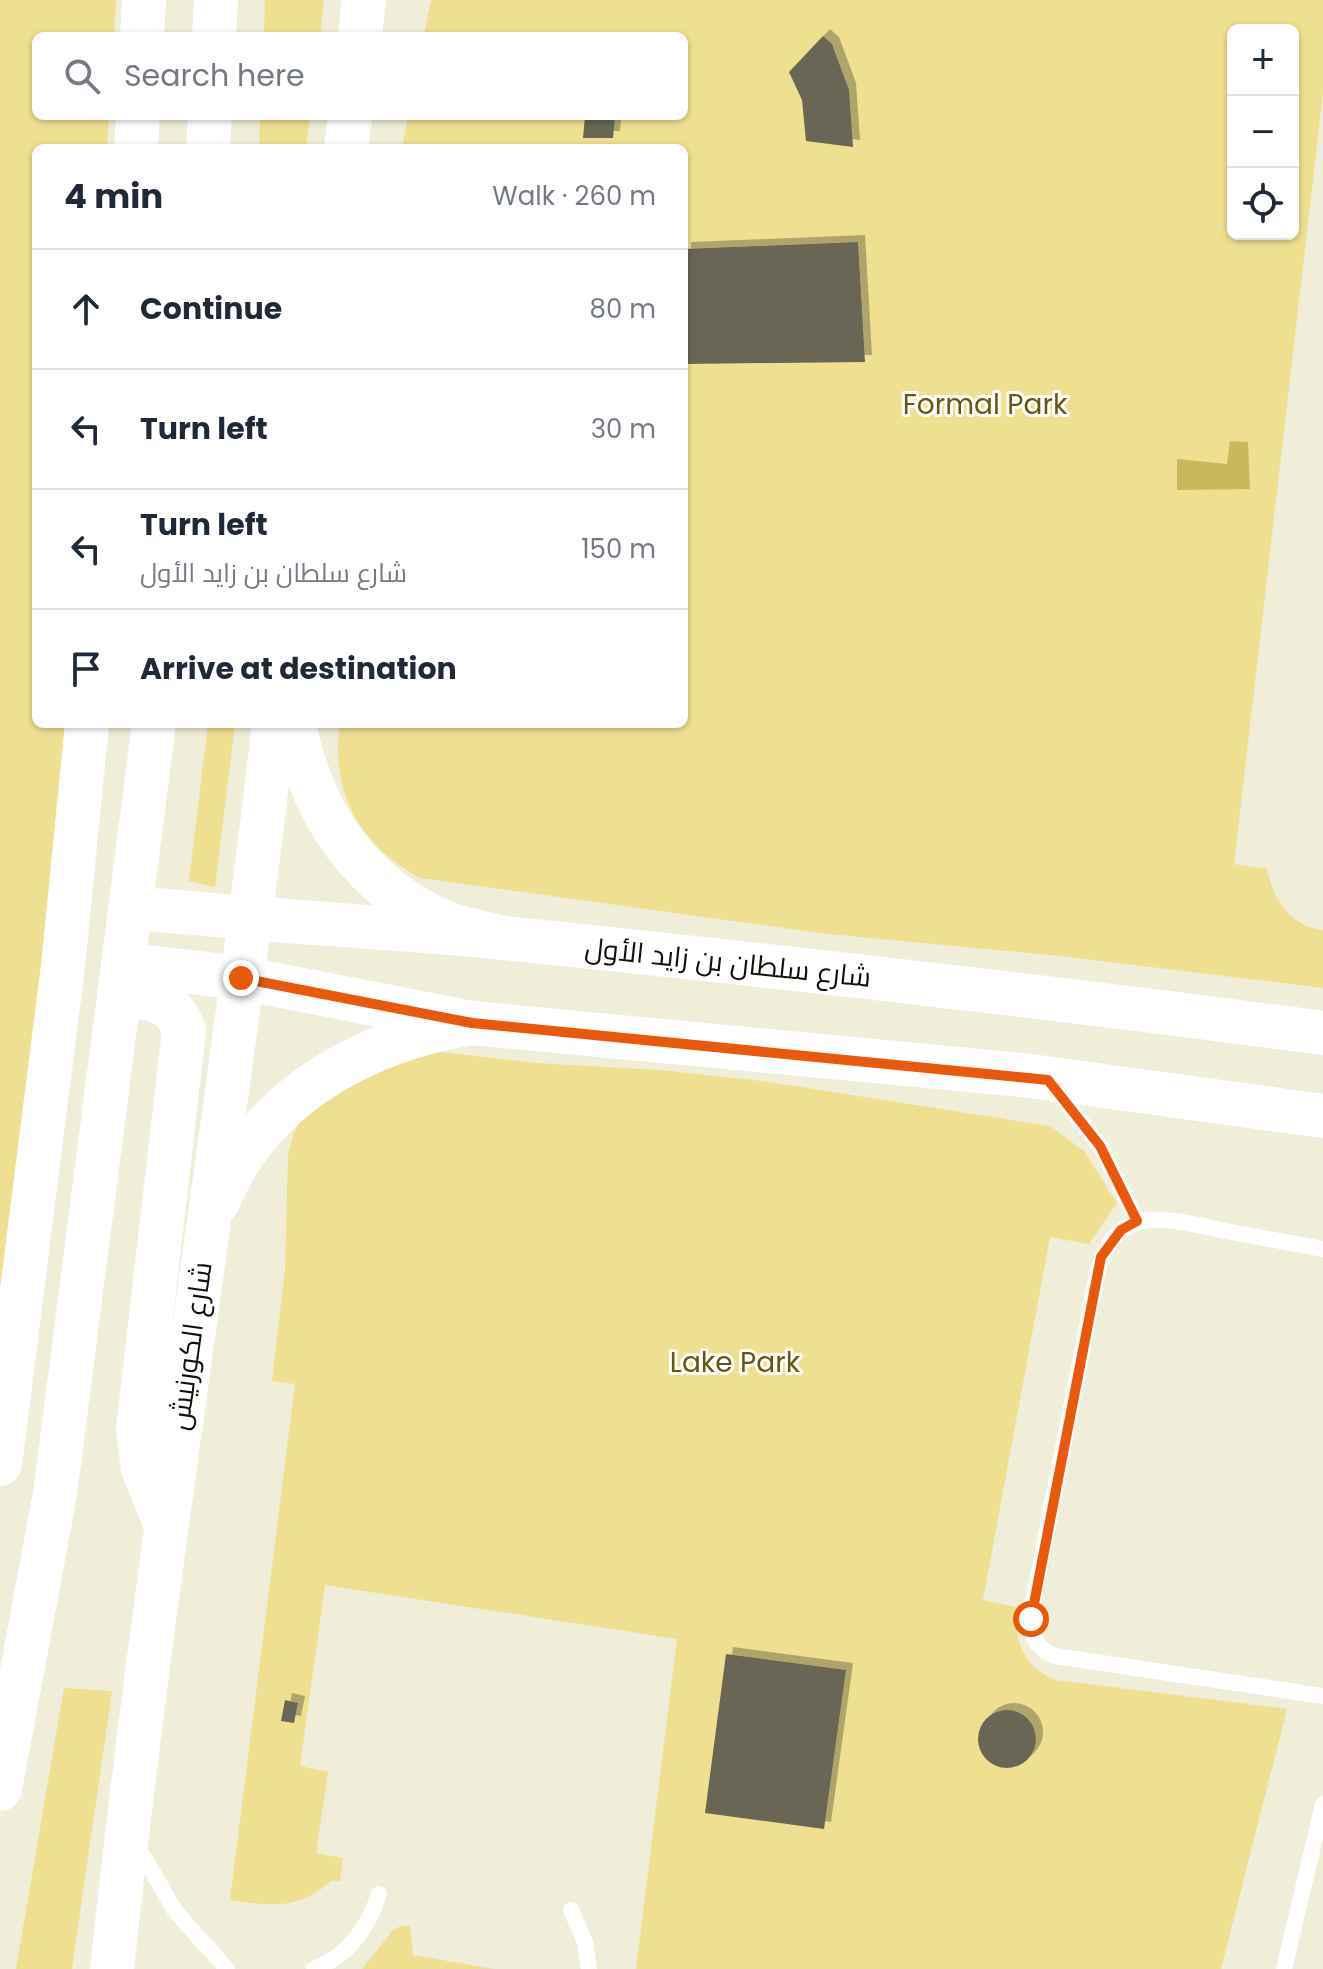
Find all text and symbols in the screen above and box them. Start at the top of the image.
map controls [1227,24,1299,240]
button: + [1227,24,1299,96]
search box [32,32,688,120]
icon: search [60,54,104,98]
text: Search here [124,54,305,97]
button: − [1227,96,1299,168]
button: locate [1227,168,1299,240]
text: 4 min [64,172,163,220]
text: Walk · 260 m [492,178,656,214]
icon: ahead [64,287,108,331]
text: Continue [140,287,282,330]
text: 80 m [590,291,656,327]
park label: Formal Park [903,385,1068,424]
icon: left [64,407,108,451]
text: Turn left [140,407,268,450]
text: 30 m [591,411,656,447]
text: Turn left [140,503,268,546]
icon: left [64,527,108,571]
text: 150 m [581,531,656,567]
text: شارع سلطان بن زايد الأول [140,555,407,591]
icon: arrive [64,647,108,691]
text: Arrive at destination [140,647,457,690]
street label: شارع سلطان بن زايد الأول [583,928,873,997]
route end [223,960,259,996]
street label: شارع الكورنيش [159,1259,222,1433]
park label: Lake Park [670,1343,801,1382]
route start [1013,1601,1049,1637]

